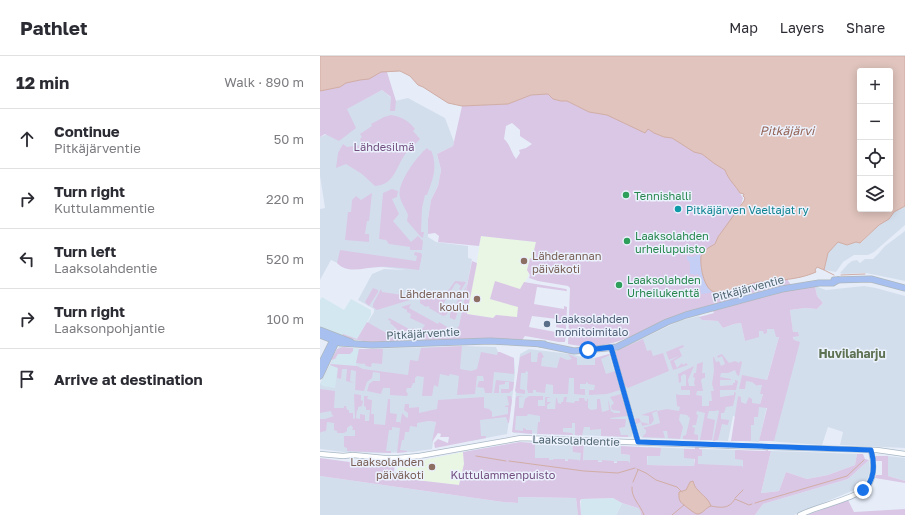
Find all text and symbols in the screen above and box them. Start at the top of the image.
text: Pathlet [20,16,88,39]
text: Map [729,19,758,36]
text: Layers [780,19,824,36]
text: Share [846,19,885,36]
map controls [857,68,893,212]
button: + [857,68,893,104]
text: 12 min [16,72,69,93]
text: Walk · 890 m [224,74,304,90]
button: − [857,104,893,140]
text: Continue [54,122,120,140]
water label: Pitkäjärvi [760,123,816,138]
icon: ahead [16,128,38,150]
text: 50 m [274,131,304,147]
text: Pitkäjärventie [54,140,141,156]
park label: Lähdesilmä [354,140,414,153]
button: locate [857,140,893,176]
button: layers [857,176,893,212]
text: Turn right [54,182,125,200]
icon: right [16,188,38,210]
place label: Tennishalli [634,189,692,202]
marker: Tennishalli [621,190,631,200]
text: 220 m [266,191,304,207]
text: Kuttulammentie [54,200,155,216]
place label: Pitkäjärven Vaeltajat ry [686,203,809,216]
marker: Pitkäjärven Vaeltajat ry [673,204,683,214]
place label: Laaksolahden urheilupuisto [635,229,709,255]
marker: Laaksolahden urheilupuisto [622,236,632,246]
text: Turn left [54,242,116,260]
icon: left [16,248,38,270]
place label: Lähderannan päiväkoti [532,249,601,275]
text: 520 m [266,251,304,267]
marker: Lähderannan päiväkoti [519,256,529,266]
text: Laaksolahdentie [54,260,157,276]
street label: Pitkäjärventie [711,272,785,304]
place label: Laaksolahden Urheilukenttä [627,273,701,299]
marker: Laaksolahden Urheilukenttä [614,280,624,290]
place label: Lähderannan koulu [400,287,469,313]
marker: Lähderannan koulu [472,294,482,304]
text: Turn right [54,302,125,320]
icon: right [16,308,38,330]
text: 100 m [267,311,304,327]
place label: Laaksolahden monitoimitalo [555,312,629,338]
marker: Laaksolahden monitoimitalo [542,319,552,329]
text: Laaksonpohjantie [54,320,165,336]
street label: Pitkäjärventie [386,325,460,341]
route start [579,341,597,359]
district label: Huvilaharju [818,346,886,361]
icon: arrive [16,368,38,390]
text: Arrive at destination [54,370,203,388]
street label: Laaksolahdentie [532,432,620,448]
place label: Laaksolahden päiväkoti [350,455,424,481]
marker: Laaksolahden päiväkoti [427,462,437,472]
park label: Kuttulammenpuisto [451,468,556,481]
route end [854,481,872,499]

